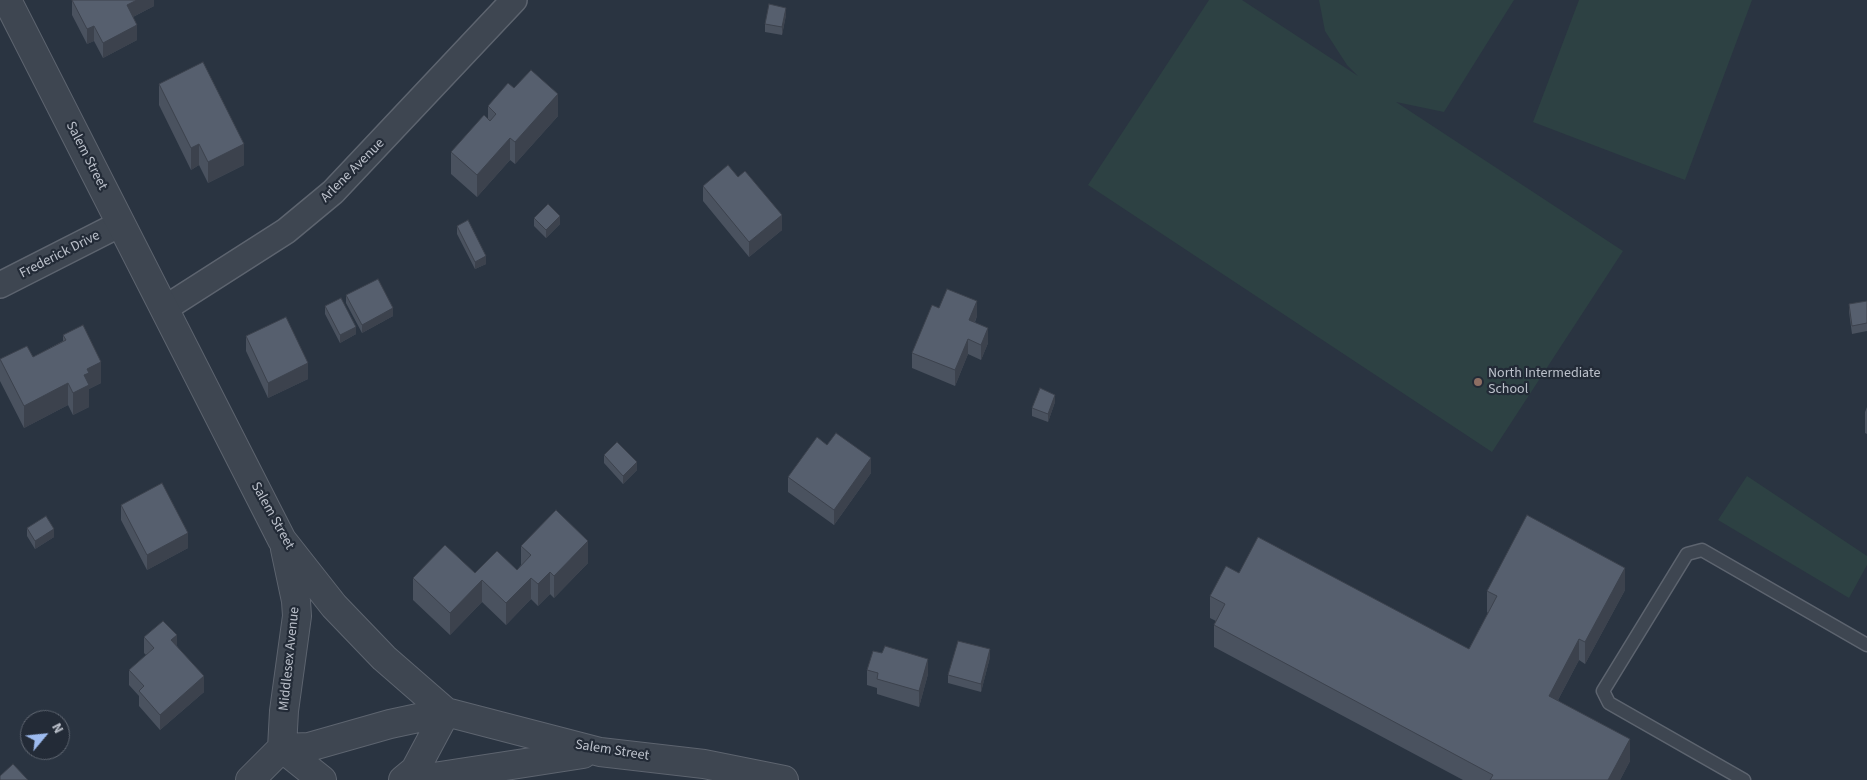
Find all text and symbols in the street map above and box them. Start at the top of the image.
street label: Salem Street [62,119,110,193]
street label: Arlene Avenue [318,136,388,206]
street label: Frederick Drive [17,228,103,282]
place label: North Intermediate School [1488,366,1600,398]
marker: North Intermediate School [1472,376,1484,388]
street label: Salem Street [247,479,297,553]
street label: Middlesex Avenue [276,606,304,712]
north arrow [20,710,70,760]
text: N [46,720,68,737]
street label: Salem Street [574,737,650,765]

